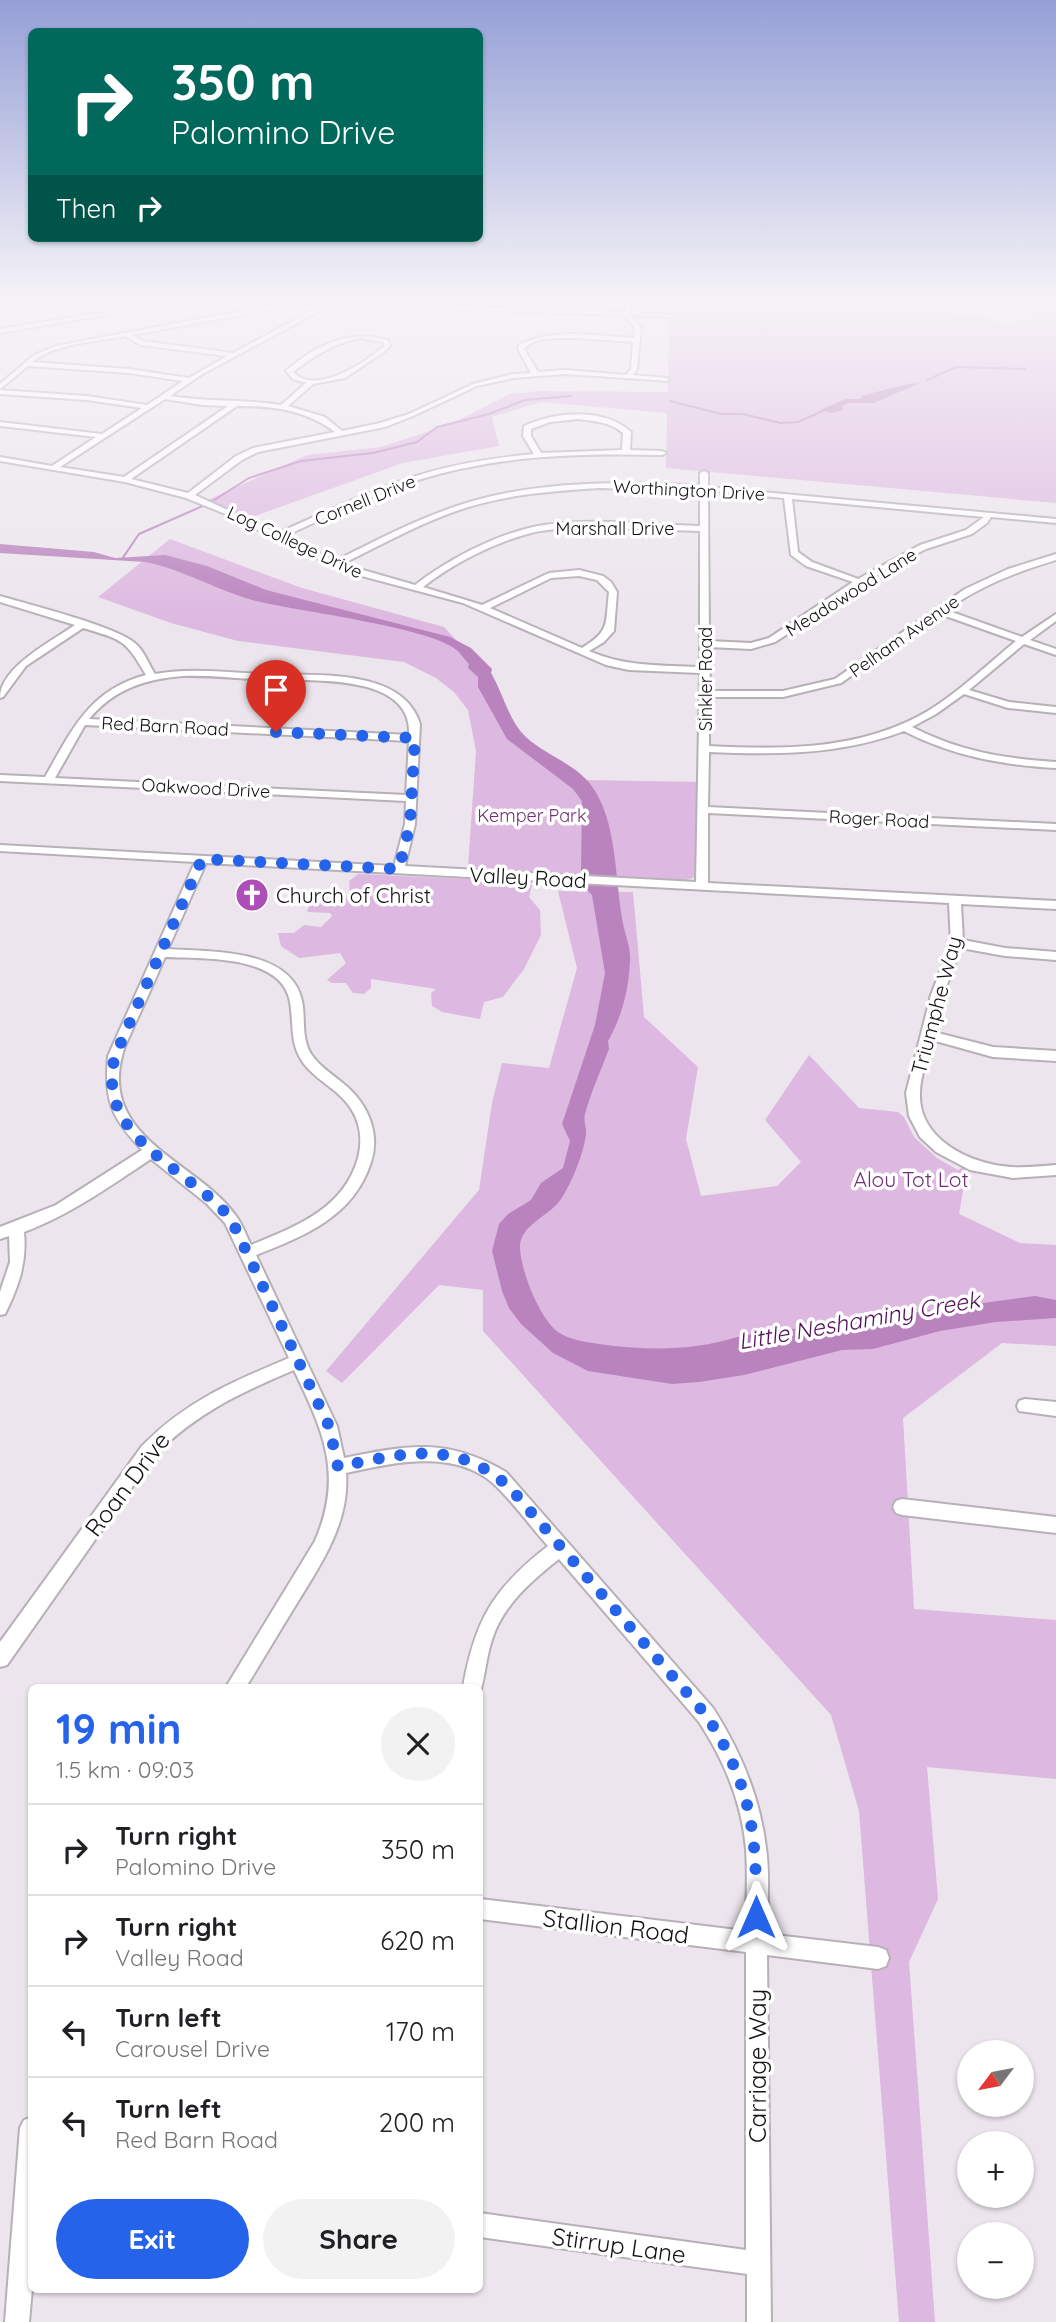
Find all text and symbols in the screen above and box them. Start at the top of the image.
text: 350 m [171,51,315,112]
icon: right [56,56,147,147]
text: Palomino Drive [171,112,395,152]
icon: right [130,189,168,227]
text: Then [56,192,116,225]
street label: Cornell Drive [311,469,419,531]
street label: Worthington Drive [612,475,766,505]
street label: Log College Drive [224,501,366,583]
street label: Marshall Drive [556,517,674,540]
street label: Meadowood Lane [781,543,921,641]
street label: Pelham Avenue [845,590,963,682]
street label: Sinkler Road [694,627,717,731]
pin [246,660,306,732]
icon: arrive [257,671,295,709]
street label: Red Barn Road [101,711,229,741]
street label: Oakwood Drive [141,773,271,803]
park label: Kemper Park [477,804,587,827]
street label: Roger Road [828,805,930,833]
street label: Valley Road [469,861,587,893]
church icon: Church of Christ [233,876,271,914]
place label: Church of Christ [276,882,431,908]
street label: Triumphe Way [905,933,967,1077]
park label: Alou Tot Lot [853,1166,969,1192]
water label: Little Neshaminy Creek [736,1284,984,1356]
street label: Roan Drive [78,1426,176,1542]
text: 19 min [56,1702,182,1755]
button: close [381,1707,455,1781]
text: 1.5 km · 09:03 [56,1755,194,1784]
text: Turn right [115,1819,237,1852]
icon: right [56,1831,94,1869]
text: 350 m [381,1833,455,1866]
text: Palomino Drive [115,1852,276,1881]
position arrow [719,1880,793,1954]
street label: Stallion Road [541,1902,691,1950]
text: Turn right [115,1910,237,1943]
icon: right [56,1922,94,1960]
text: 620 m [380,1924,455,1957]
text: Valley Road [115,1943,244,1972]
street label: Carriage Way [742,1989,772,2143]
text: Turn left [115,2001,222,2034]
icon: left [56,2013,94,2051]
text: 170 m [386,2015,455,2048]
text: Carousel Drive [115,2034,270,2063]
north arrow [957,2040,1034,2118]
map controls [957,2040,1034,2299]
text: Turn left [115,2092,222,2125]
icon: left [56,2104,94,2142]
text: 200 m [379,2106,455,2139]
text: Red Barn Road [115,2125,278,2154]
button: + [957,2131,1034,2208]
button: Exit [56,2199,249,2279]
button: Share [263,2199,455,2279]
street label: Stirrup Lane [550,2221,688,2269]
button: − [957,2222,1034,2299]

